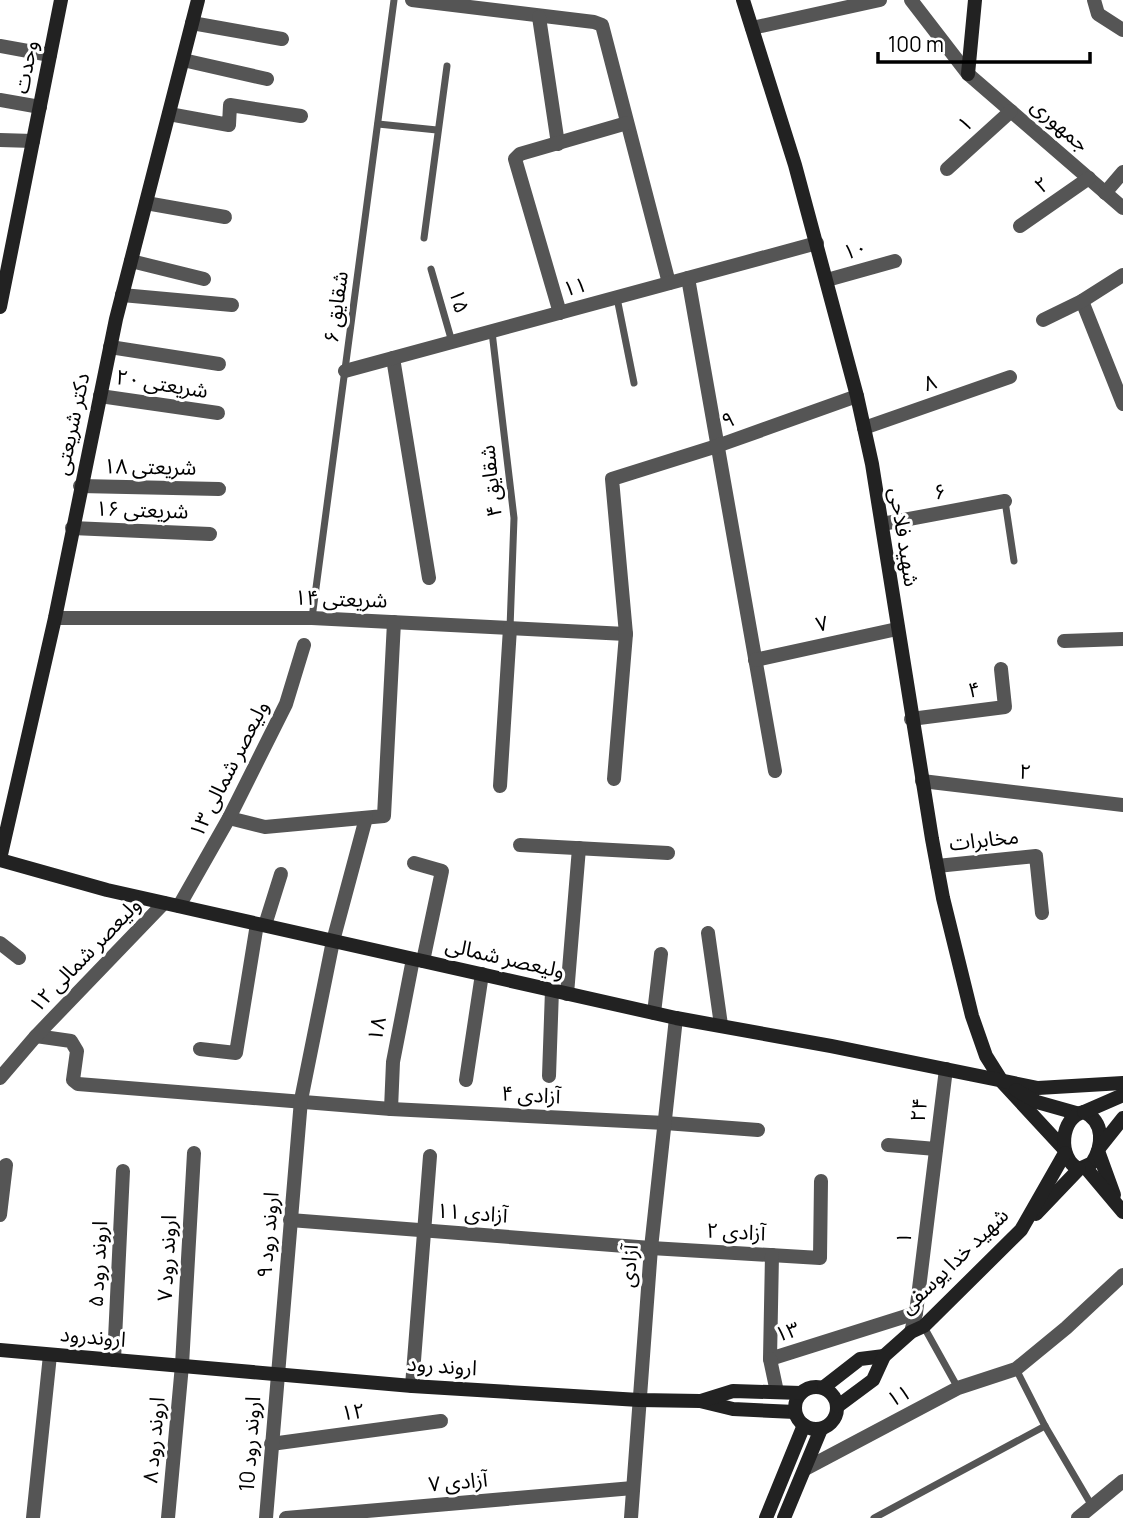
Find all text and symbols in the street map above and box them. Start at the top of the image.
scale bar [878,21,1090,65]
text: 100 m [888,30,944,58]
street label: وحدت [6,38,44,96]
street label: جمهوری [1026,91,1096,157]
street label: ۱ [950,109,978,138]
street label: ۲ [1028,169,1054,199]
street label: ۱۰ [839,232,870,266]
street label: شقایق ۶ [316,269,354,345]
street label: ۱۱ [560,269,590,303]
street label: ۱۵ [443,285,477,316]
street label: شریعتی ۲۰ [114,362,210,404]
street label: ۸ [919,367,940,397]
street label: دکتر شریعتی [47,370,95,477]
street label: ۹ [717,404,738,434]
street label: شقایق ۴ [472,444,508,519]
street label: شریعتی ۱۸ [103,451,197,481]
street label: ۶ [931,476,948,506]
street label: شهید فلاحی [883,485,927,588]
street label: شریعتی ۱۶ [95,493,189,525]
street label: شریعتی ۱۴ [294,582,388,614]
street label: ۷ [813,608,831,638]
street label: ۴ [966,674,982,704]
street label: ولیعصر شمالی ۱۳ [182,695,275,842]
street label: ۲ [1017,756,1033,786]
street label: مخابرات [948,821,1020,857]
street label: ولیعصر شمالی ۱۲ [22,891,146,1018]
street label: ولیعصر شمالی [443,930,568,984]
street label: ۱۸ [360,1014,392,1043]
street label: آزادی ۴ [501,1078,562,1110]
street label: ۲۴ [903,1096,933,1124]
street label: اروند رود ۹ [249,1191,285,1279]
street label: آزادی ۱۱ [436,1196,509,1229]
street label: شهید خدا یوسفی [893,1201,1014,1320]
street label: اروند رود ۷ [150,1214,182,1302]
street label: آزادی ۲ [706,1215,767,1247]
street label: اروند رود ۵ [81,1220,113,1308]
street label: ۱ [888,1230,918,1246]
street label: آزادی [612,1242,644,1289]
street label: ۱۳ [771,1314,802,1348]
street label: اروندرود [59,1319,127,1353]
street label: اروند رود [406,1349,478,1381]
street label: ۱۱ [881,1377,916,1413]
street label: اروند رود 10 [232,1395,266,1493]
street label: اروند رود ۸ [135,1396,171,1484]
street label: ۱۲ [339,1396,367,1426]
street label: آزادی ۷ [427,1464,490,1498]

